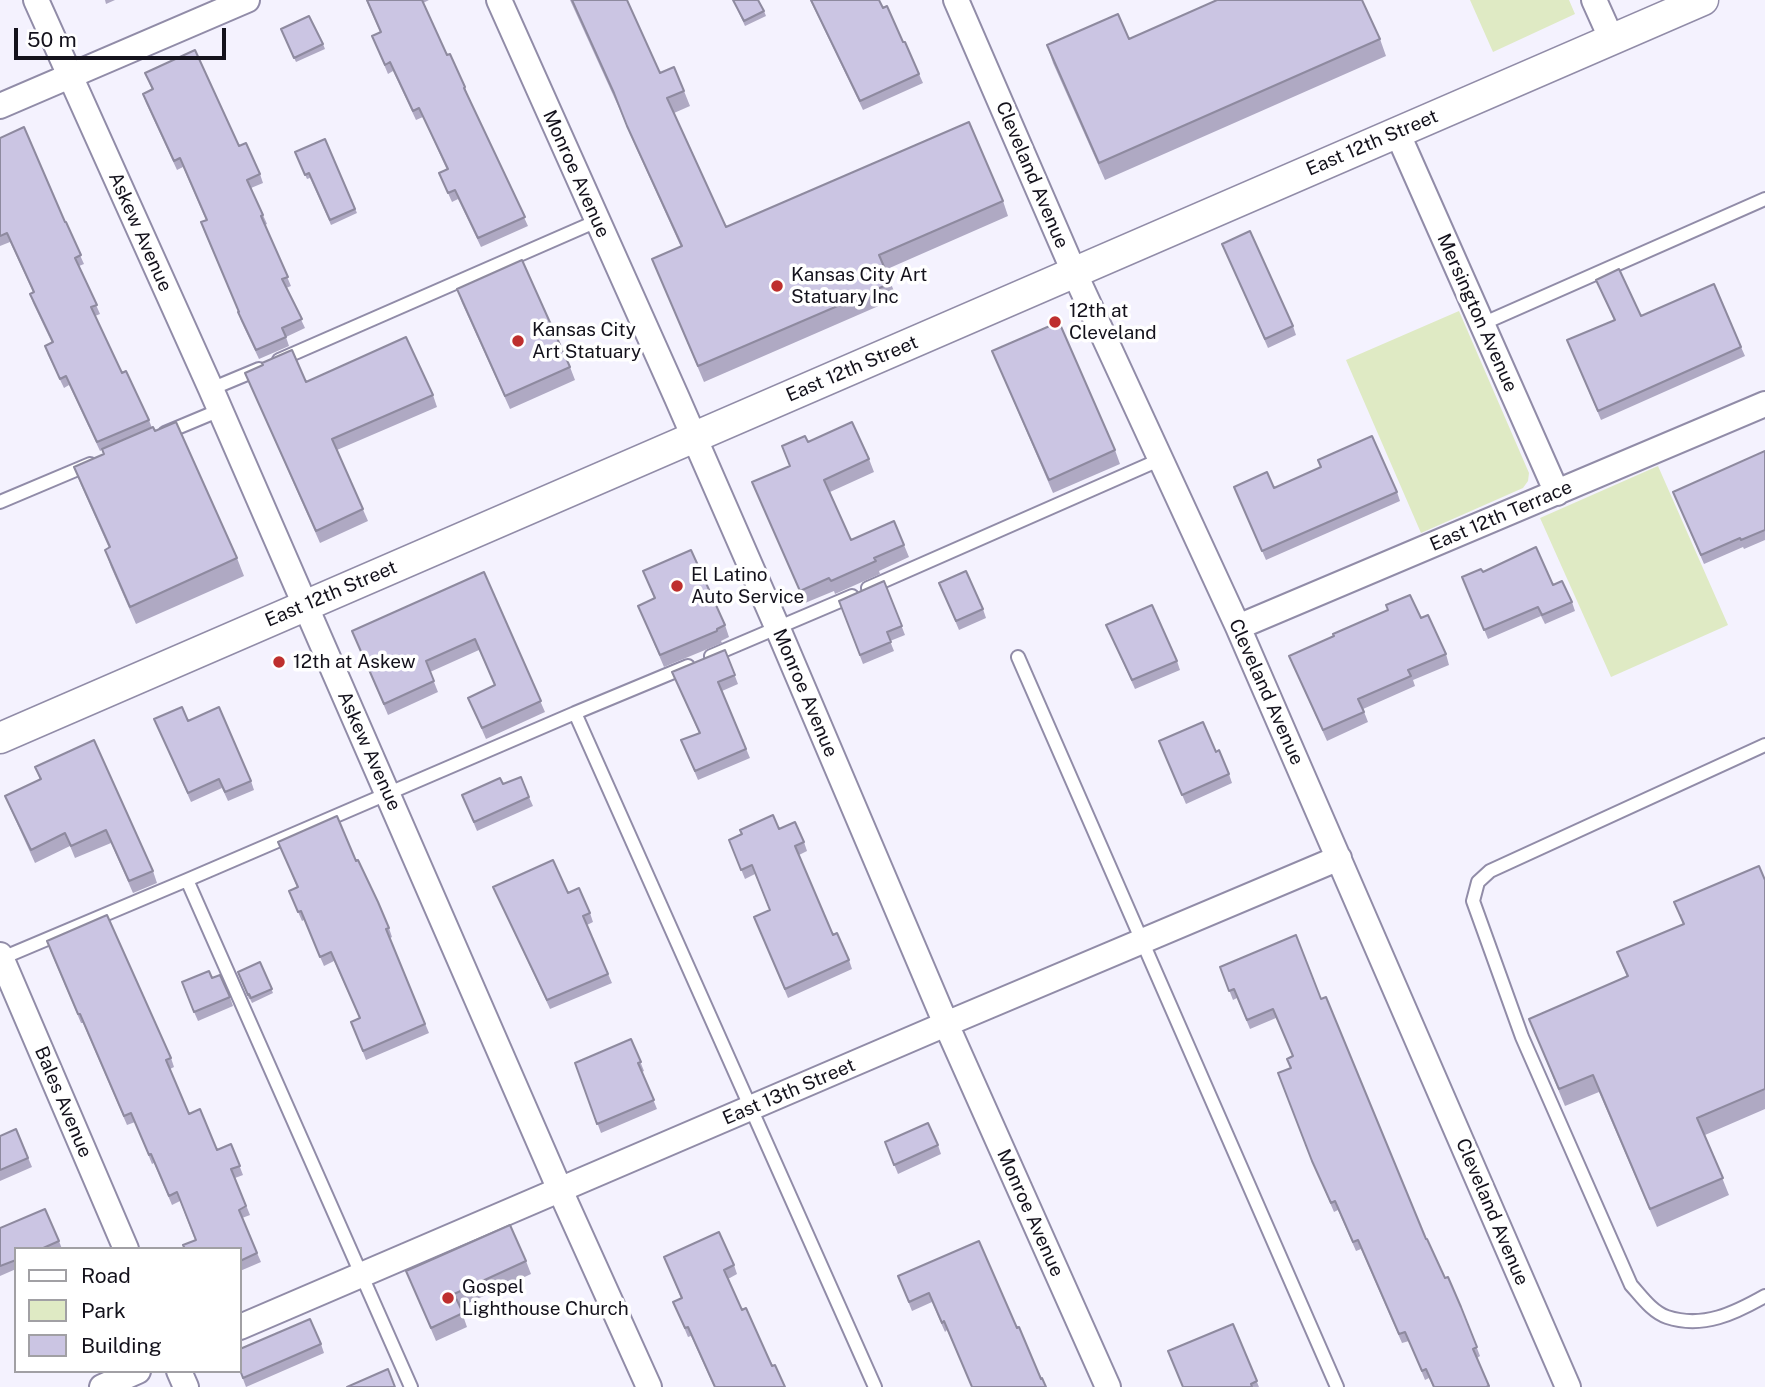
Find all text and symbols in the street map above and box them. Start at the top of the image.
scale bar [18,14,229,58]
text: 50 m [27,27,77,52]
street label: Cleveland Avenue [991,98,1073,252]
street label: East 12th Street [1303,105,1441,181]
street label: Monroe Avenue [538,107,614,241]
street label: Askew Avenue [103,169,177,295]
street label: Mersington Avenue [1432,230,1522,396]
place label: Kansas City Art Statuary Inc [791,264,927,308]
marker: Kansas City Art Statuary Inc [769,278,785,294]
place label: 12th at Cleveland [1069,300,1157,344]
marker: 12th at Cleveland [1047,314,1063,330]
place label: Kansas City Art Statuary [532,319,641,363]
street label: East 12th Street [783,331,921,407]
marker: Kansas City Art Statuary [510,333,526,349]
street label: East 12th Terrace [1426,476,1576,556]
street label: East 12th Street [262,556,400,632]
place label: El Latino Auto Service [691,564,804,608]
marker: El Latino Auto Service [669,578,685,594]
street label: Cleveland Avenue [1224,615,1308,769]
street label: Monroe Avenue [768,625,842,761]
place label: 12th at Askew [293,651,416,673]
marker: 12th at Askew [271,654,287,670]
street label: Askew Avenue [332,688,406,814]
street label: Bales Avenue [29,1043,97,1161]
street label: East 13th Street [719,1054,859,1130]
street label: Cleveland Avenue [1451,1135,1533,1289]
street label: Monroe Avenue [992,1146,1068,1280]
legend [14,1247,242,1373]
text: Road [81,1263,131,1288]
place label: Gospel Lighthouse Church [462,1276,629,1320]
marker: Gospel Lighthouse Church [440,1290,456,1306]
text: Park [81,1298,126,1323]
text: Building [81,1333,162,1358]

